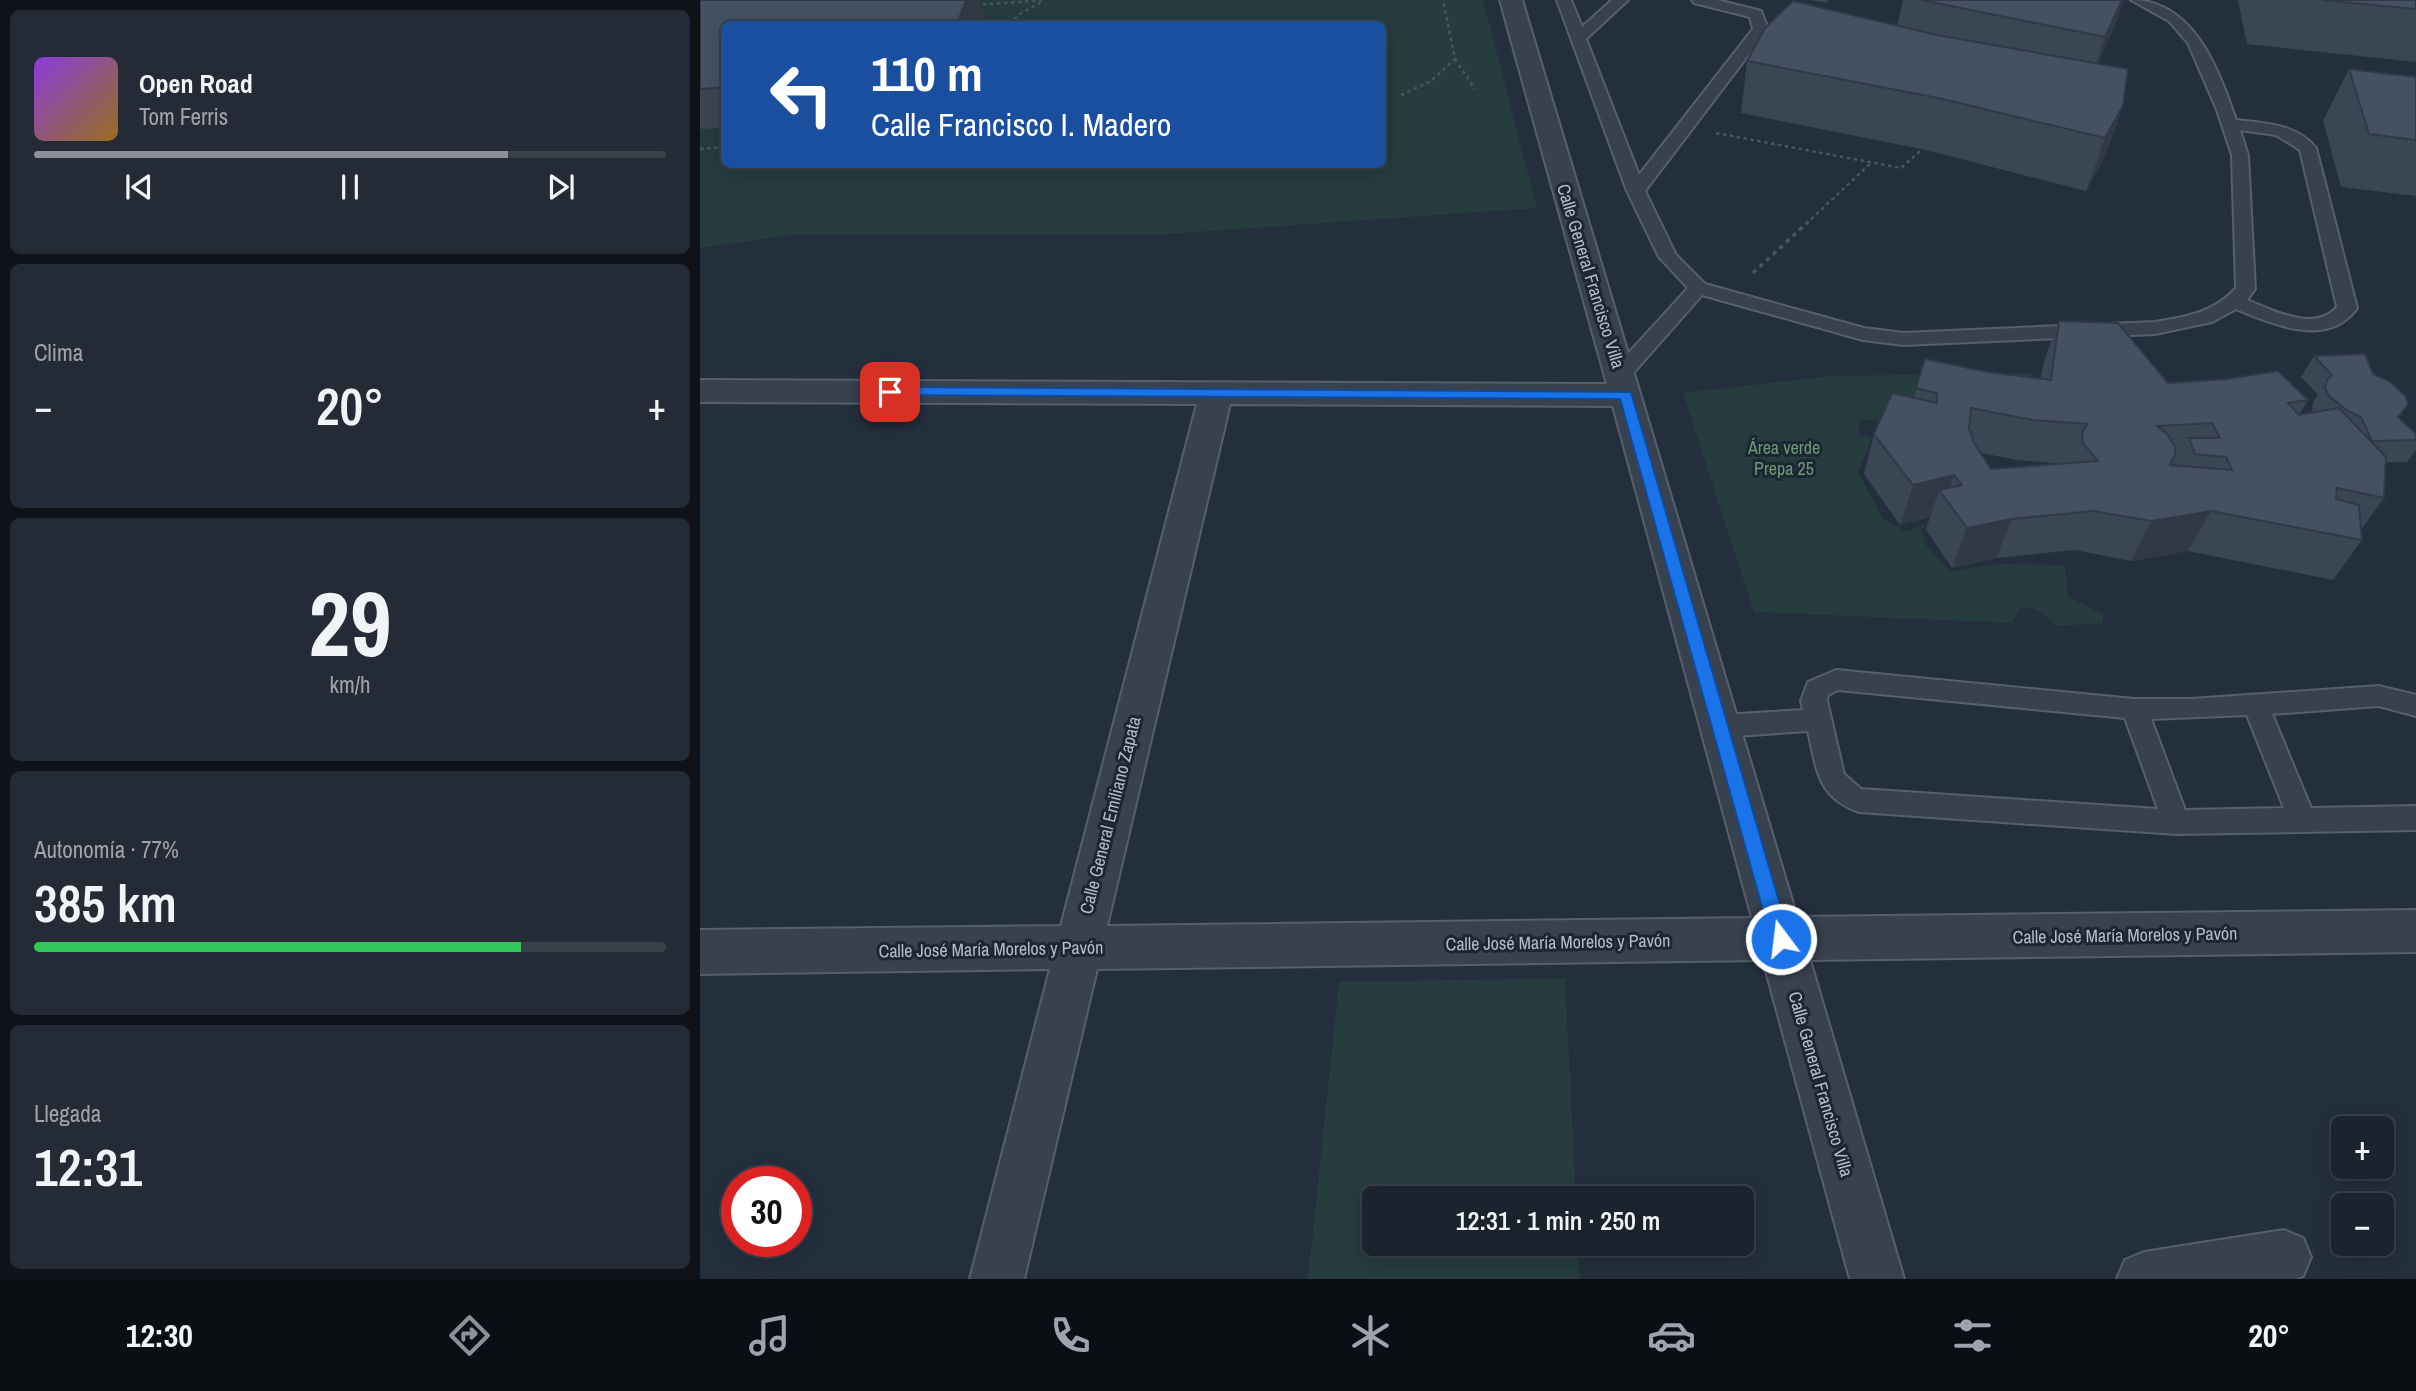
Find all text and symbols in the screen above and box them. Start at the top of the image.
text: 110 m [871,40,983,106]
icon: left [756,49,847,140]
text: Open Road [139,66,253,101]
text: Tom Ferris [139,101,228,132]
text: Calle Francisco I. Madero [871,103,1171,146]
icon: previous [120,168,158,206]
icon: pause [331,168,369,206]
icon: next [542,168,580,206]
street label: Calle General Francisco Villa [1551,181,1631,371]
text: Clima [34,337,83,368]
pin [860,362,920,422]
text: 20° [316,371,384,441]
icon: arrive [871,373,909,411]
text: − [34,381,52,432]
text: + [648,381,666,432]
park label: Área verde Prepa 25 [1747,435,1820,481]
text: 29 [309,562,392,684]
text: km/h [330,669,370,700]
street label: Calle General Emiliano Zapata [1073,714,1147,916]
text: Autonomía · 77% [34,834,179,865]
text: 385 km [34,868,177,938]
position arrow [1744,902,1818,976]
street label: Calle José María Morelos y Pavón [2012,921,2238,949]
street label: Calle José María Morelos y Pavón [1445,928,1671,956]
street label: Calle José María Morelos y Pavón [878,935,1104,963]
street label: Calle General Francisco Villa [1783,988,1859,1180]
text: Llegada [34,1098,101,1129]
map controls [2331,1116,2394,1256]
button: + [2331,1116,2394,1179]
text: 12:31 [34,1132,142,1202]
speed limit sign: 30 [721,1166,812,1257]
button: − [2331,1193,2394,1256]
text: 12:31 · 1 min · 250 m [1456,1203,1660,1238]
icon: directions [445,1311,494,1360]
icon: music [745,1311,794,1360]
icon: phone [1046,1311,1095,1360]
icon: climate [1346,1311,1395,1360]
icon: car [1647,1311,1696,1360]
icon: filters [1948,1311,1997,1360]
text: 12:30 [126,1314,193,1357]
text: 20° [2248,1314,2290,1357]

